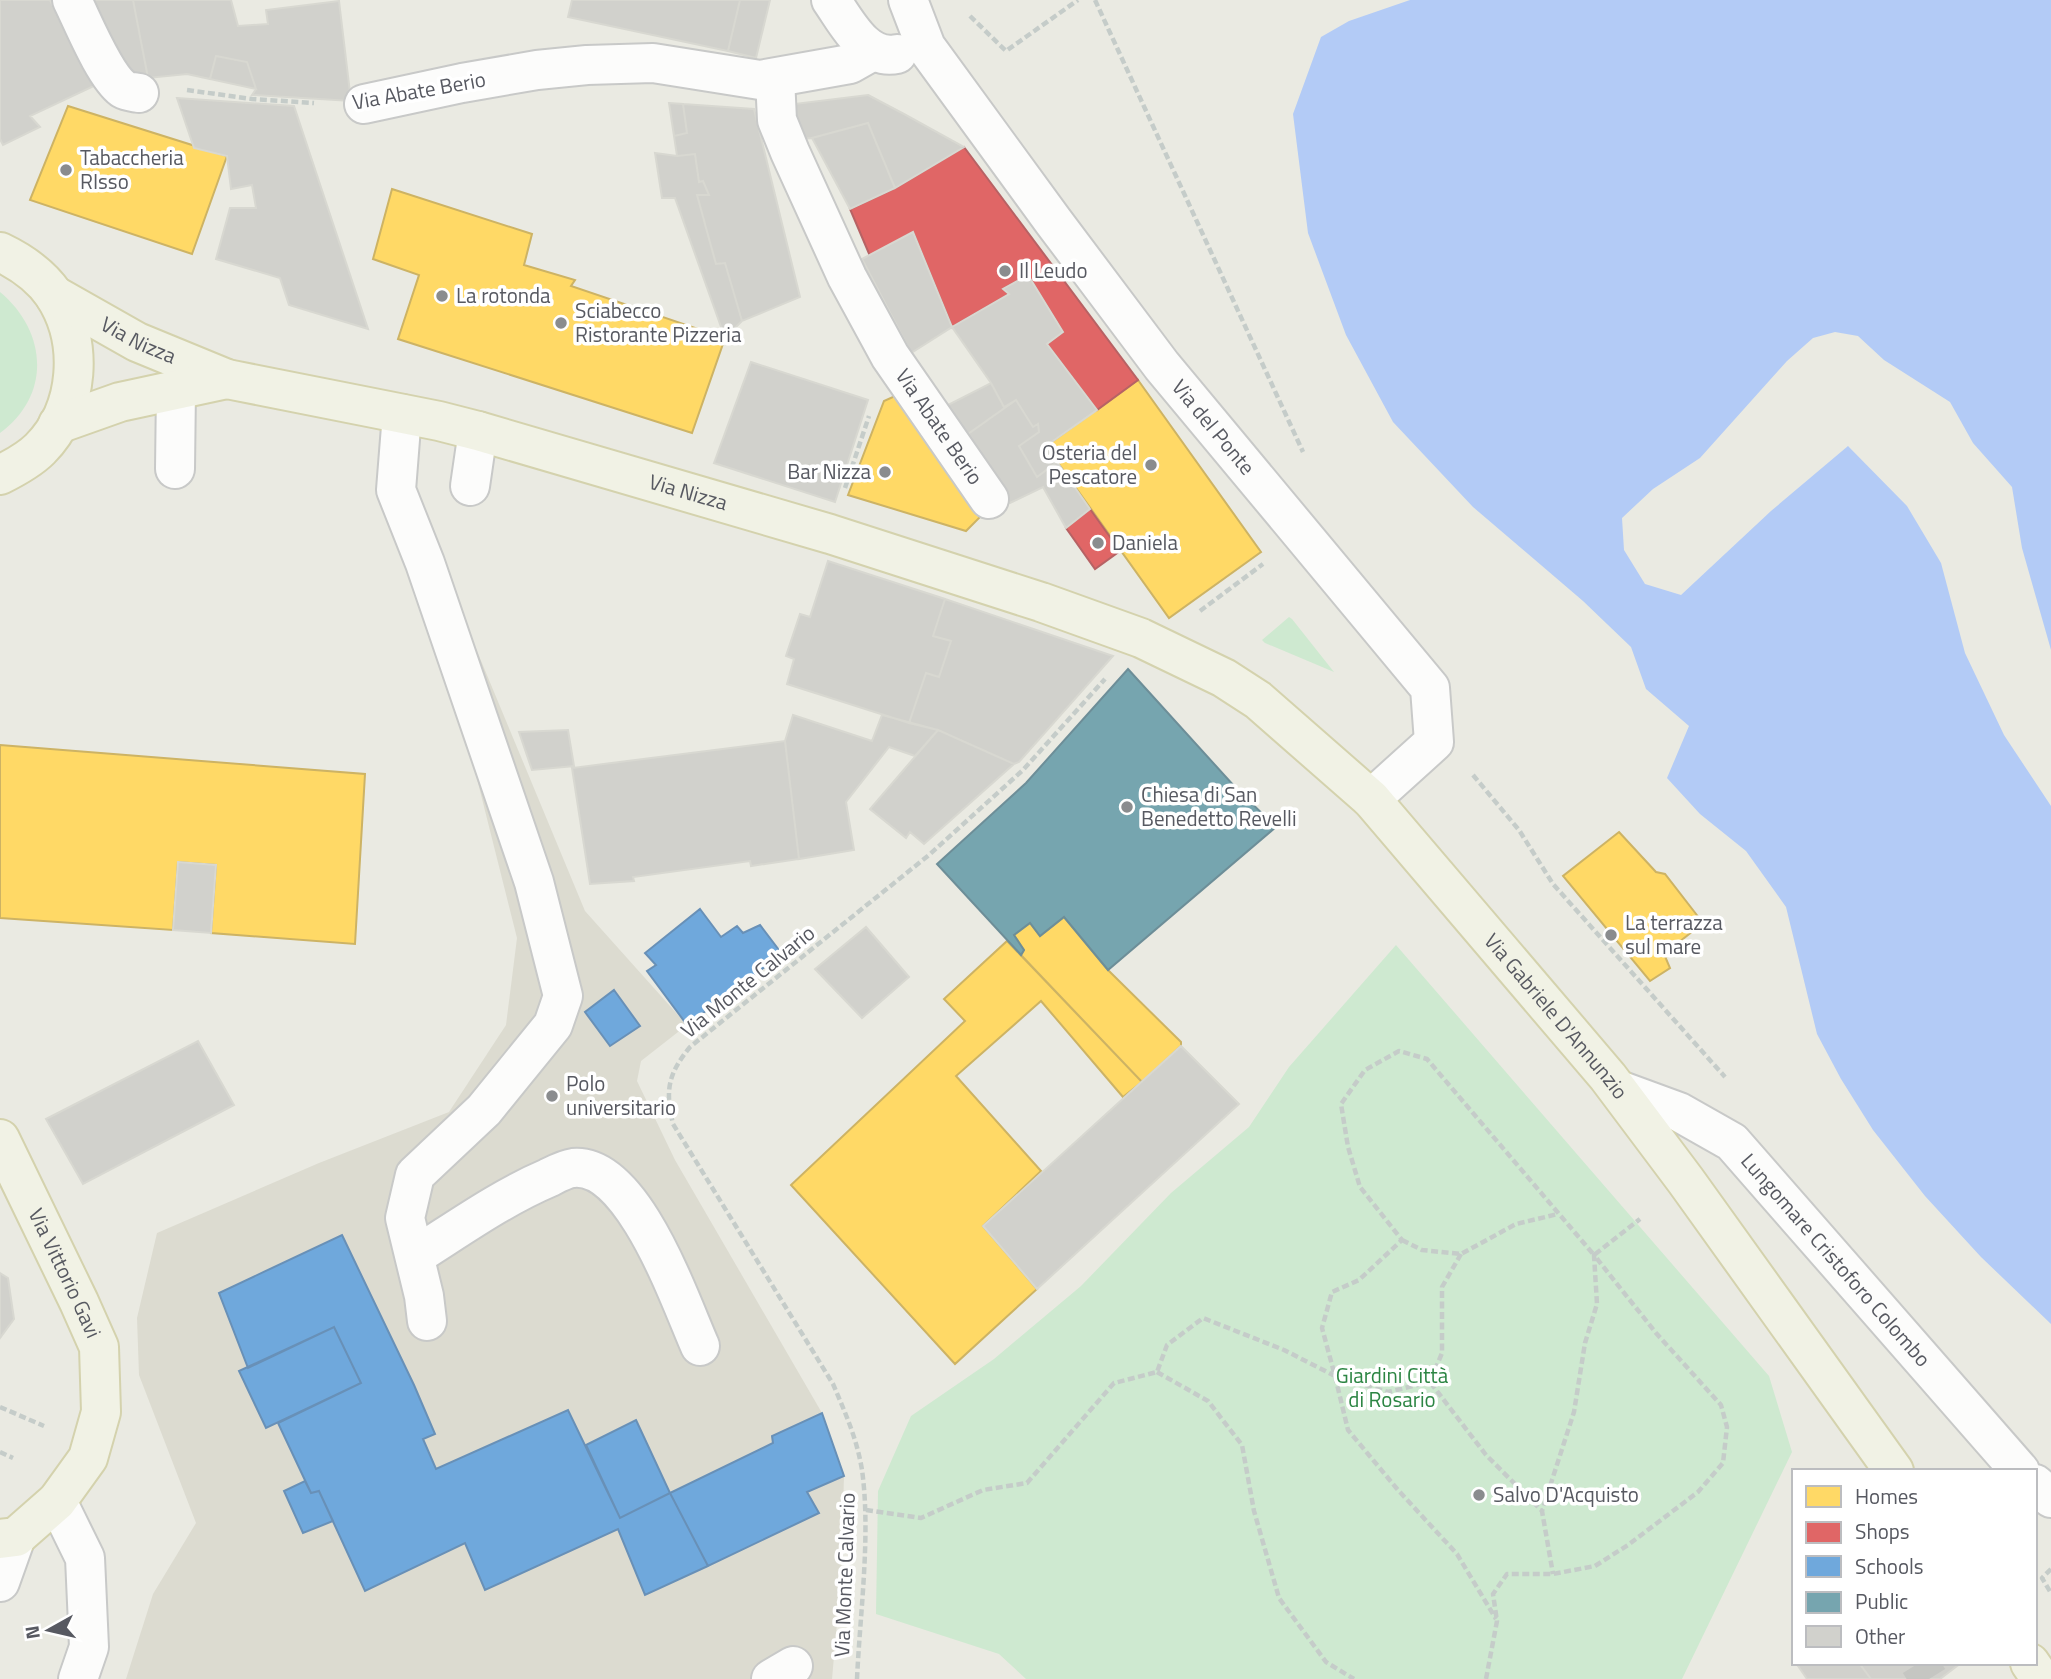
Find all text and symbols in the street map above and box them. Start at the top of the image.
street label: Via Abate Berio [350,63,488,118]
place label: Tabaccheria RIsso [80,141,184,197]
marker: Tabaccheria RIsso [58,162,74,178]
place label: Il Leudo [1019,254,1088,286]
marker: Il Leudo [997,263,1013,279]
place label: La rotonda [456,279,551,311]
marker: La rotonda [434,288,450,304]
place label: Sciabecco Ristorante Pizzeria [575,294,742,350]
street label: Via Nizza [95,308,182,372]
marker: Sciabecco Ristorante Pizzeria [553,315,569,331]
street label: Via Abate Berio [888,362,991,491]
street label: Via del Ponte [1164,372,1263,482]
place label: Osteria del Pescatore [1042,436,1137,492]
place label: Bar Nizza [787,455,871,487]
marker: Osteria del Pescatore [1143,457,1159,473]
marker: Bar Nizza [877,464,893,480]
street label: Via Nizza [645,465,732,518]
place label: Daniela [1112,526,1178,558]
marker: Daniela [1090,535,1106,551]
place label: Chiesa di San Benedetto Revelli [1141,778,1297,834]
marker: Chiesa di San Benedetto Revelli [1119,799,1135,815]
place label: La terrazza sul mare [1625,906,1723,962]
street label: Via Monte Calvario [673,917,821,1045]
street label: Via Gabriele D'Annunzio [1477,926,1636,1106]
marker: La terrazza sul mare [1603,927,1619,943]
place label: Polo universitario [566,1067,676,1123]
marker: Polo universitario [544,1088,560,1104]
street label: Lungomare Cristoforo Colombo [1734,1146,1939,1374]
street label: Via Vittorio Gavi [21,1203,110,1343]
park label: Giardini Città di Rosario [1336,1359,1449,1415]
legend [1792,1469,2037,1665]
place label: Salvo D'Acquisto [1493,1478,1639,1510]
text: Homes [1855,1480,1918,1512]
marker: Salvo D'Acquisto [1471,1487,1487,1503]
street label: Via Monte Calvario [825,1492,863,1658]
text: Shops [1855,1515,1910,1547]
text: Schools [1855,1550,1924,1582]
text: Public [1855,1585,1908,1617]
north arrow [14,1595,84,1665]
text: Other [1855,1620,1905,1652]
text: N [16,1624,47,1641]

